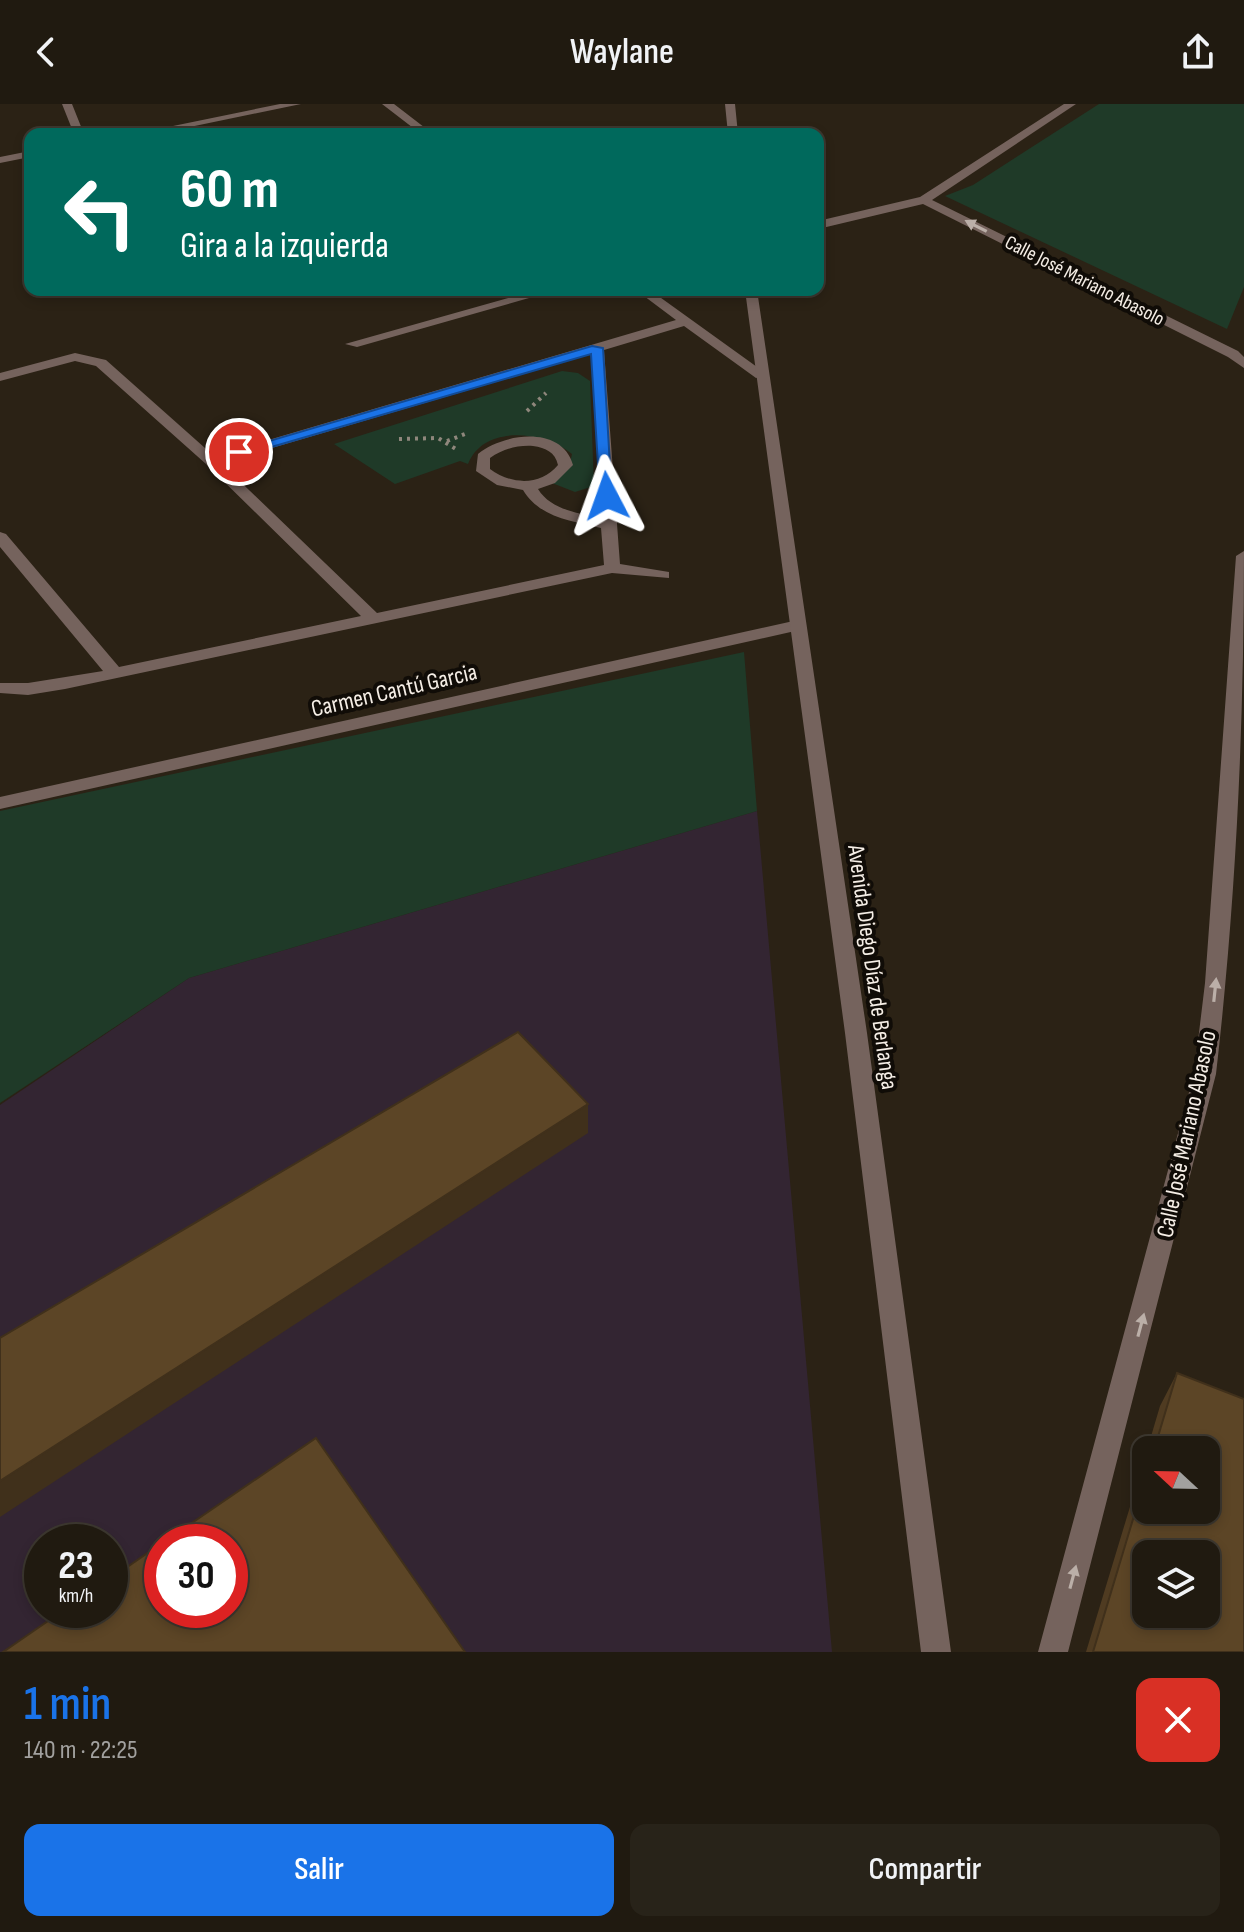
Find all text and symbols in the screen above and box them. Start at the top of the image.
icon: back [24,30,68,74]
icon: share [1176,30,1220,74]
text: Waylane [570,31,674,74]
text: 60 m [180,157,279,224]
icon: left [48,160,152,264]
one-way arrow [965,219,988,232]
text: Gira a la izquierda [180,225,389,268]
street label: Calle José Mariano Abasolo [1001,230,1168,331]
pin [205,418,273,486]
icon: arrive [217,430,261,474]
position arrow [565,454,649,538]
street label: Carmen Cantú Garcia [308,657,480,724]
street label: Avenida Diego Díaz de Berlanga [841,842,904,1091]
one-way arrow [1209,977,1222,1002]
street label: Calle José Mariano Abasolo [1150,1028,1223,1240]
one-way arrow [1135,1313,1147,1338]
north arrow [1132,1436,1220,1524]
map controls [1132,1436,1220,1628]
speed limit sign: 30 [144,1524,248,1628]
button: layers [1132,1540,1220,1628]
text: 23 [58,1542,94,1590]
one-way arrow [1068,1564,1080,1589]
text: km/h [59,1584,93,1608]
text: 1 min [24,1676,111,1733]
button: close [1136,1678,1220,1762]
text: 140 m · 22:25 [24,1735,137,1766]
button: Salir [24,1824,614,1916]
button: Compartir [630,1824,1220,1916]

